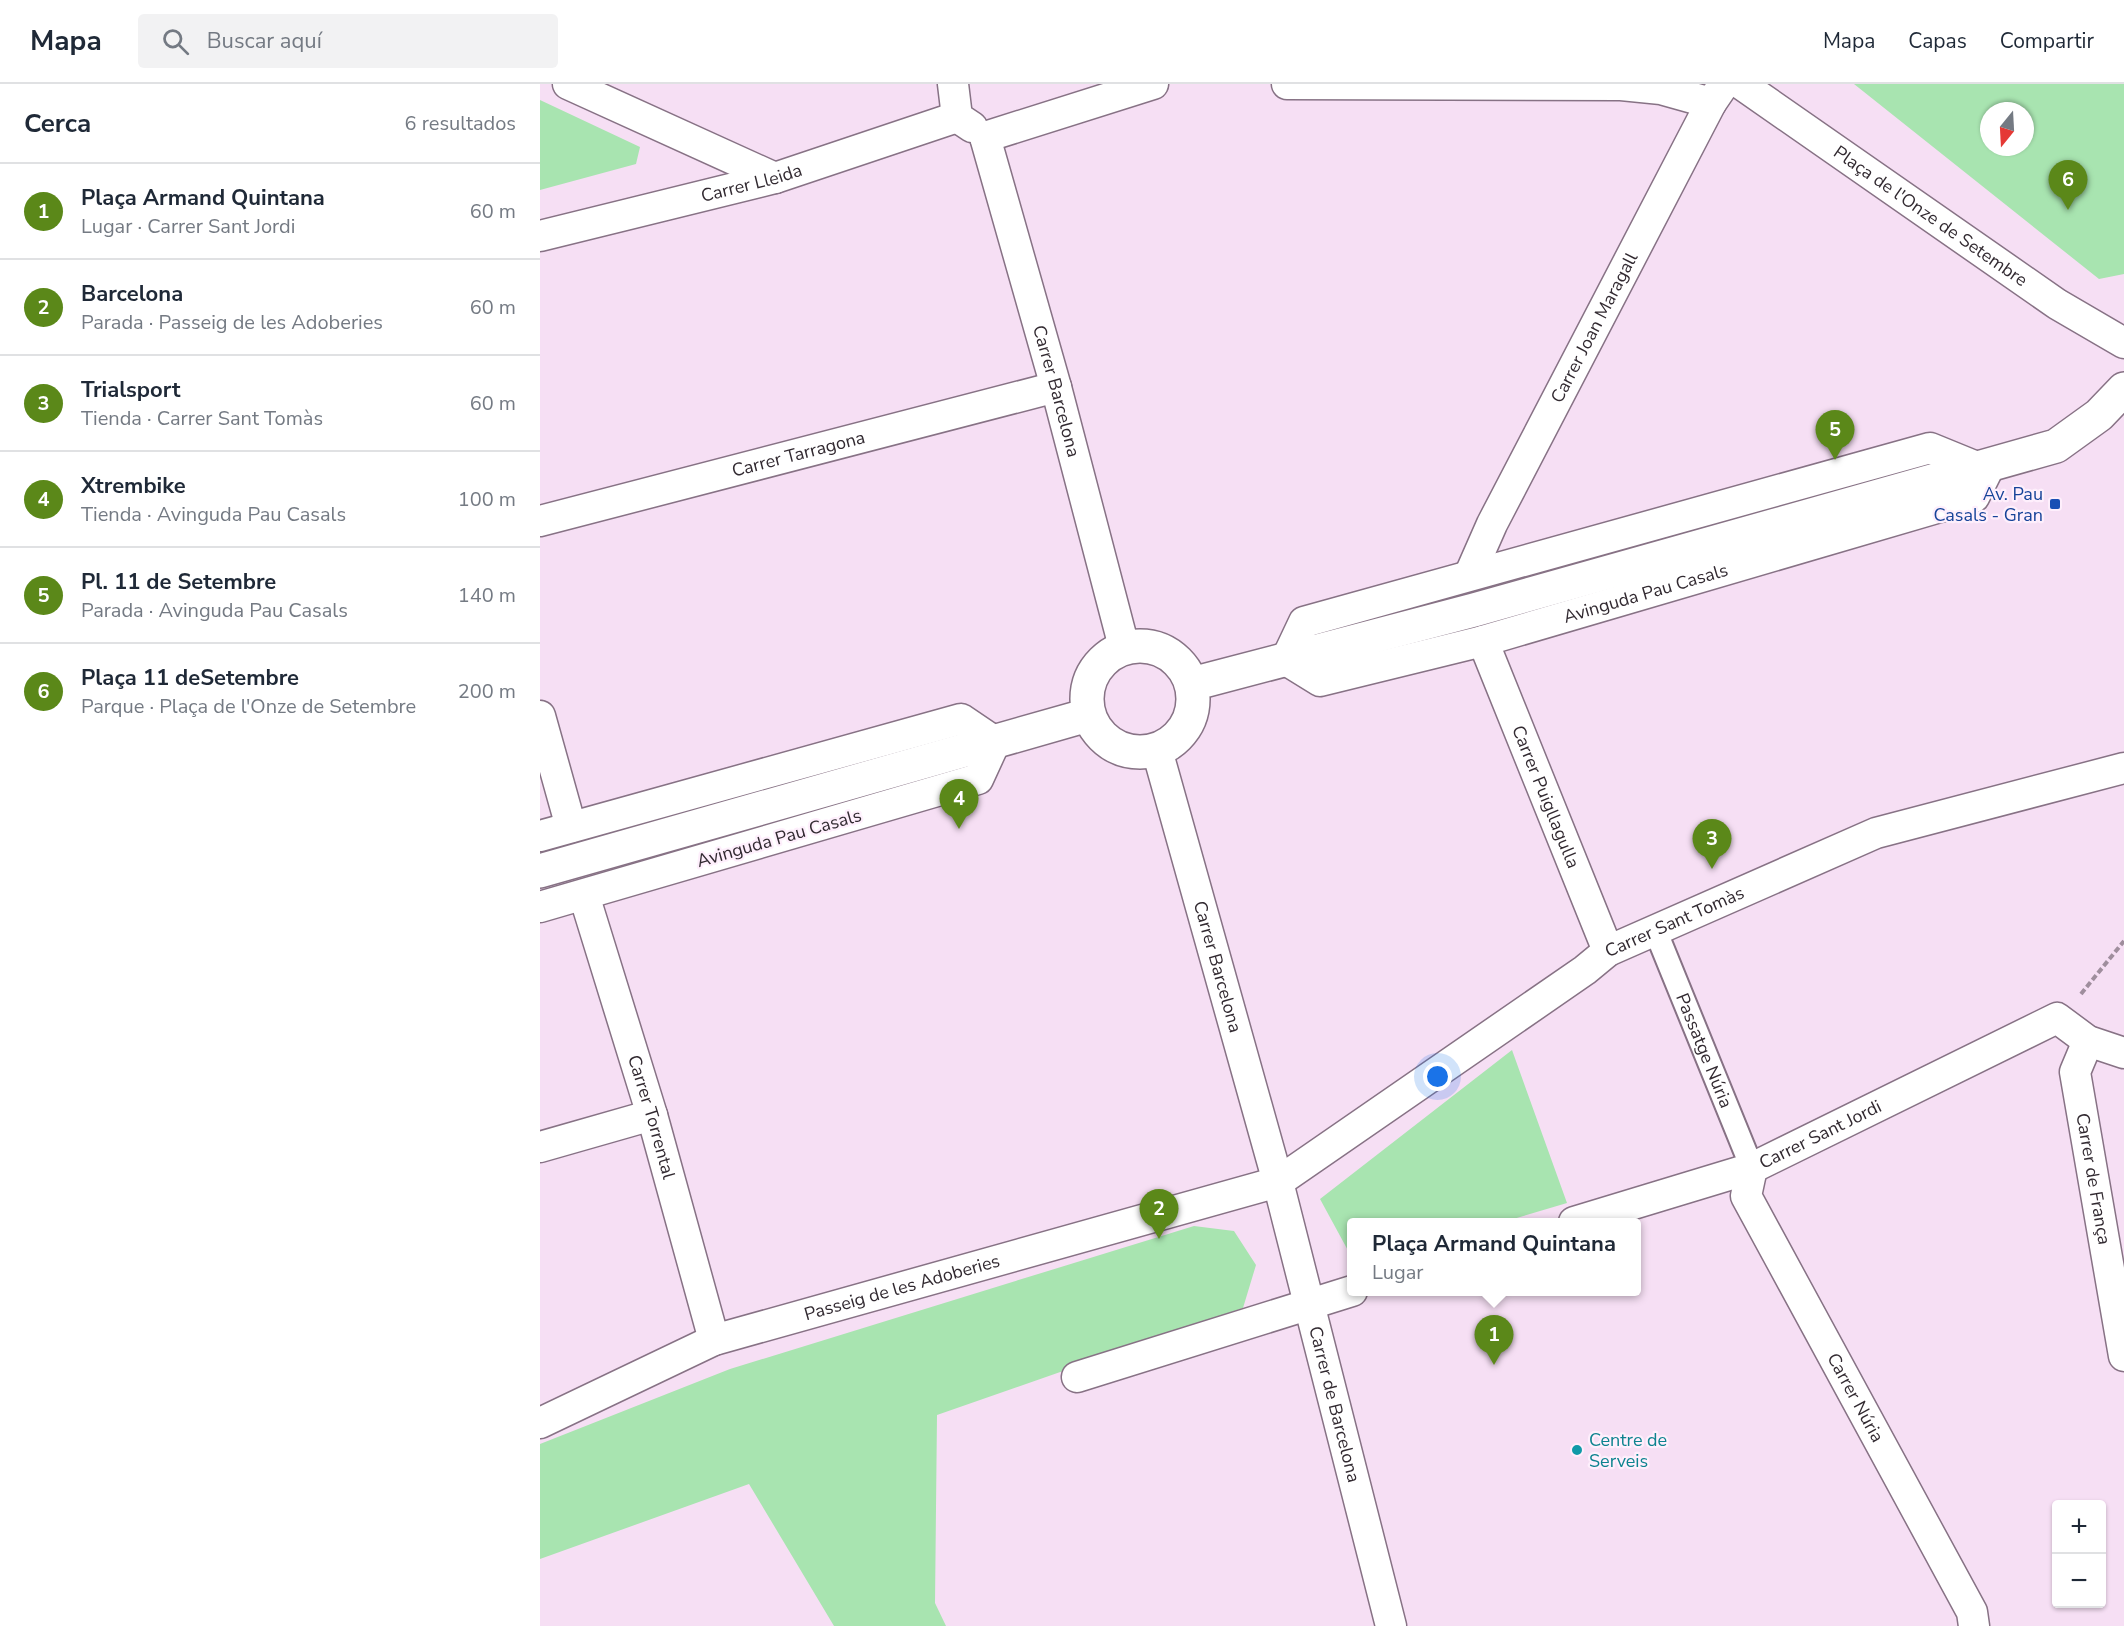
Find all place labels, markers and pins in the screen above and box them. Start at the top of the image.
pin: 6 [2048,160,2087,210]
pin: 5 [1816,410,1854,460]
place label: Av. Pau Casals - Gran [1933,482,2043,527]
marker: Av. Pau Casals - Gran [2048,497,2062,511]
pin: 4 [940,780,978,829]
pin: 3 [1692,820,1732,869]
pin: 2 [1140,1190,1178,1239]
pin: 1 [1474,1316,1514,1365]
place label: Centre de Serveis [1589,1428,1667,1473]
marker: Centre de Serveis [1570,1443,1584,1457]

